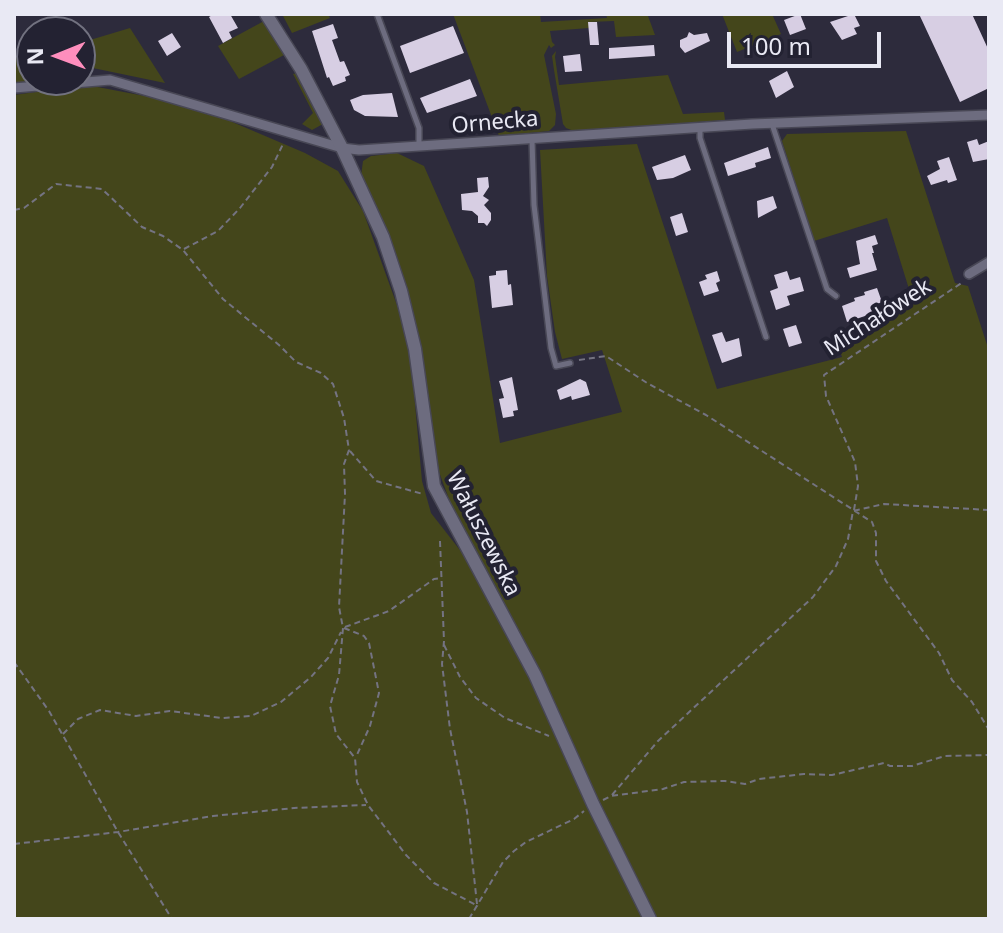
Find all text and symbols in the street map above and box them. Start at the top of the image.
north arrow [16,16,96,96]
scale bar [731,16,885,66]
text: 100 m [741,29,811,62]
text: N [19,47,49,66]
street label: Ornecka [451,106,539,140]
street label: Michałówek [820,274,936,362]
street label: Wałuszewska [440,467,526,601]

